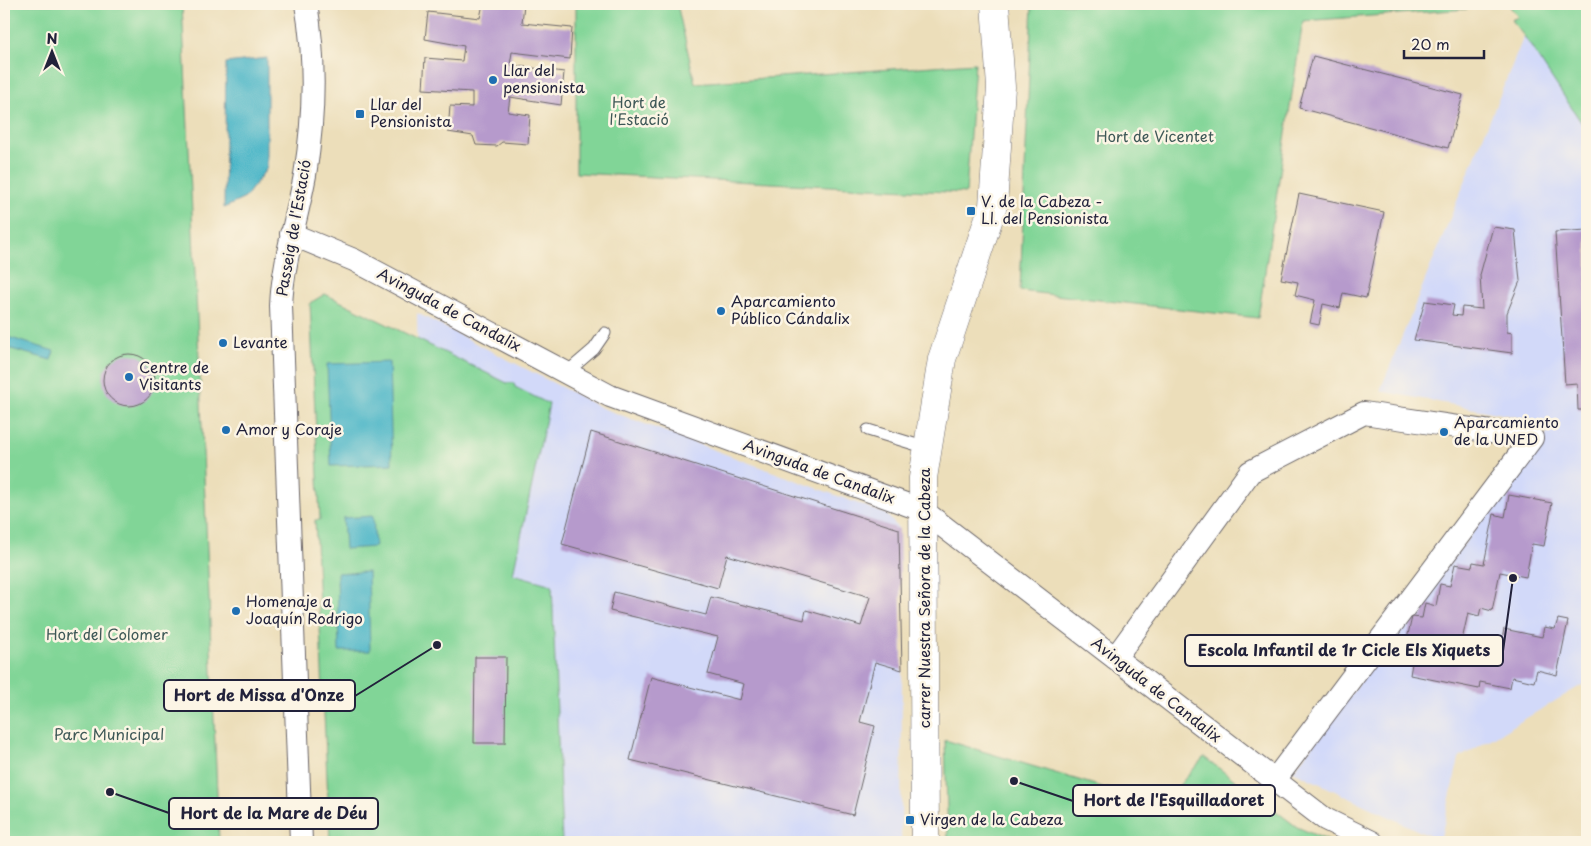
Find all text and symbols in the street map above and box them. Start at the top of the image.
north arrow [28,28,78,78]
text: N [46,28,58,49]
scale bar [1404,28,1484,60]
text: 20 m [1411,32,1450,55]
place label: Llar del pensionista [503,58,585,98]
marker: Llar del pensionista [487,74,499,86]
park label: Hort de l'Estació [609,90,669,130]
place label: Llar del Pensionista [370,92,452,132]
marker: Llar del Pensionista [354,108,366,120]
park label: Hort de Vicentet [1096,124,1214,147]
street label: Passeig de l'Estació [269,158,316,298]
place label: V. de la Cabeza - Ll. del Pensionista [981,189,1109,229]
marker: V. de la Cabeza - Ll. del Pensionista [965,205,977,217]
street label: Avinguda de Candalix [374,261,526,356]
place label: Aparcamiento Público Cándalix [731,289,850,329]
marker: Aparcamiento Público Cándalix [715,305,727,317]
place label: Levante [233,330,288,353]
marker: Levante [217,337,229,349]
place label: Centre de Visitants [139,355,209,395]
marker: Centre de Visitants [123,371,135,383]
place label: Aparcamiento de la UNED [1454,410,1559,450]
place label: Amor y Coraje [236,417,342,440]
marker: Amor y Coraje [220,424,232,436]
marker: Aparcamiento de la UNED [1438,426,1450,438]
street label: Avinguda de Candalix [741,432,899,509]
street label: carrer Nuestra Señora de la Cabeza [912,467,935,728]
place label: Homenaje a Joaquín Rodrigo [246,589,363,629]
marker: Homenaje a Joaquín Rodrigo [230,605,242,617]
park label: Hort del Colomer [46,622,168,645]
street label: Avinguda de Candalix [1087,631,1227,747]
callout: Escola Infantil de 1r Cicle Els Xiquets [1185,635,1503,666]
text: Escola Infantil de 1r Cicle Els Xiquets [1198,637,1490,661]
callout: Hort de Missa d'Onze [164,680,355,711]
text: Hort de Missa d'Onze [174,682,344,706]
park label: Parc Municipal [54,722,164,745]
callout: Hort de l'Esquilladoret [1073,785,1275,816]
text: Hort de l'Esquilladoret [1084,787,1265,811]
callout: Hort de la Mare de Déu [169,798,378,829]
text: Hort de la Mare de Déu [180,800,368,824]
place label: Virgen de la Cabeza [920,807,1063,830]
marker: Virgen de la Cabeza [904,814,916,826]

